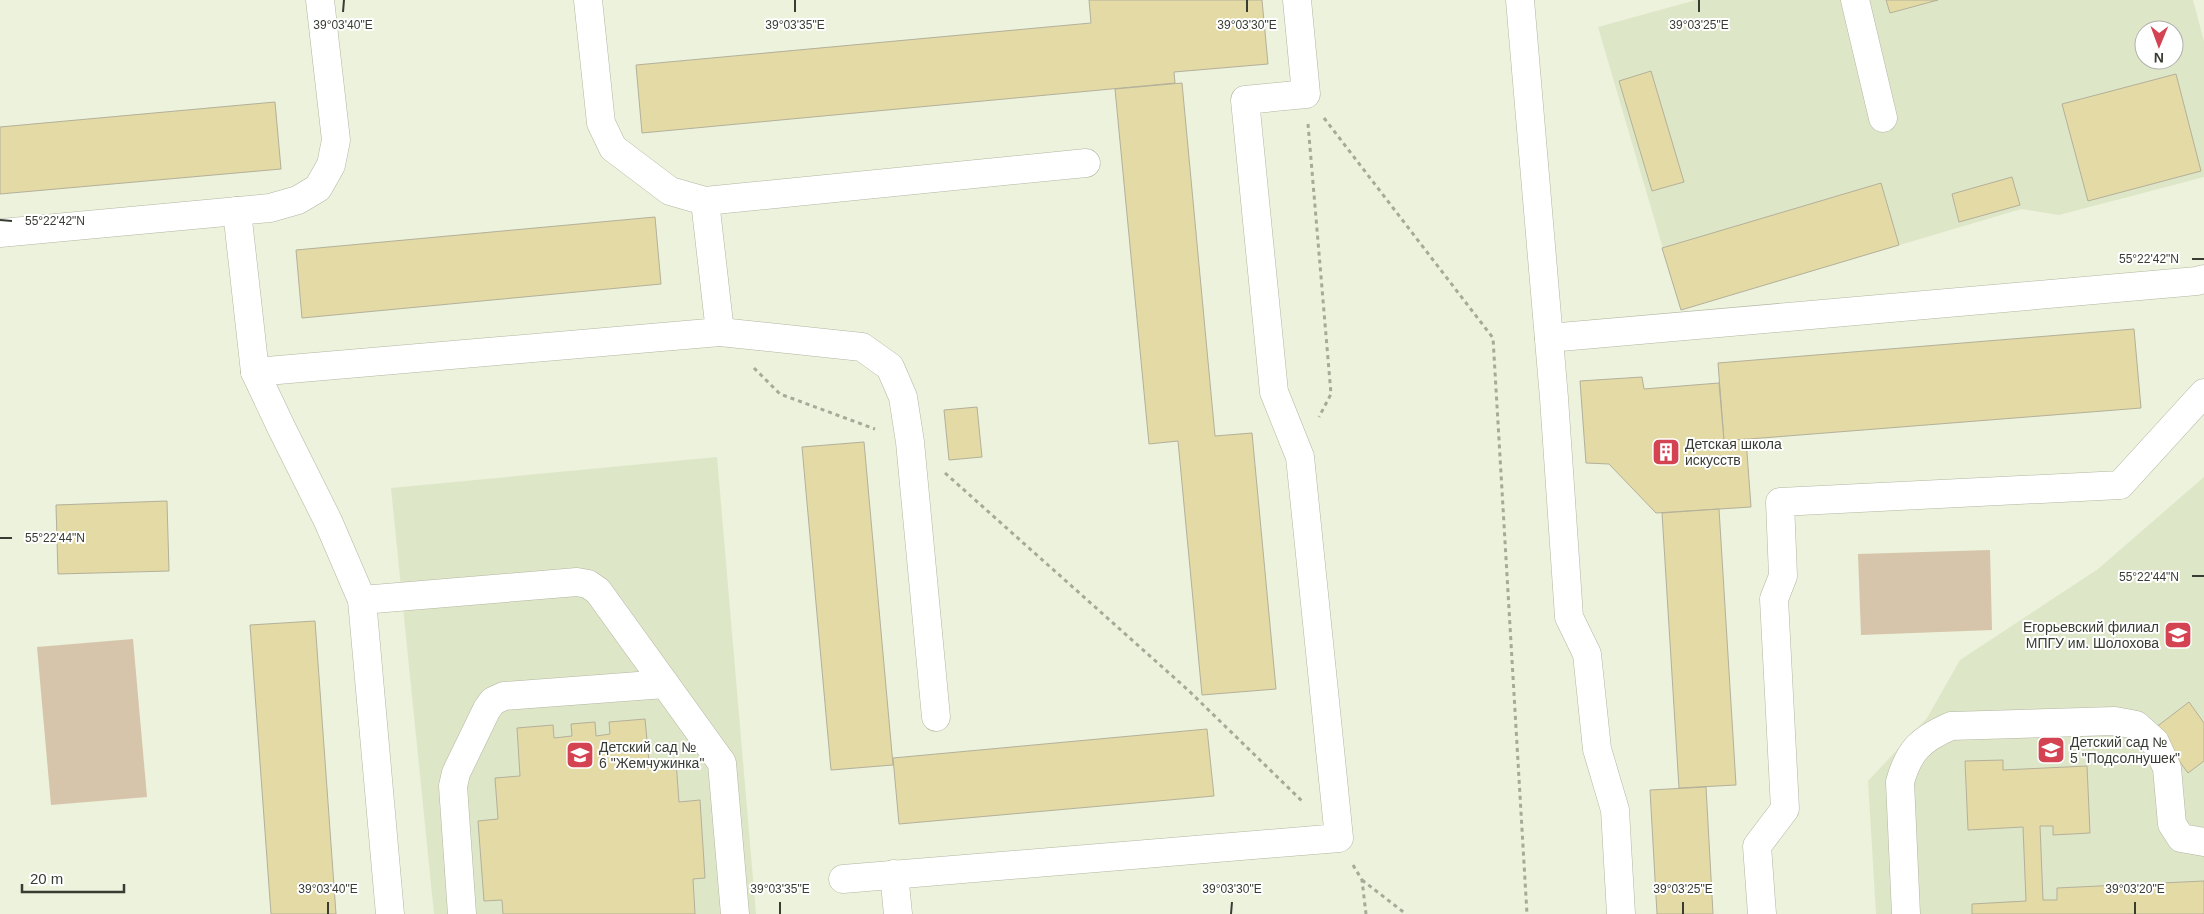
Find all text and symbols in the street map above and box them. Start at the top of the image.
text: 39°03'40"E [313,18,373,32]
text: 39°03'35"E [765,18,825,32]
text: 39°03'30"E [1217,18,1277,32]
text: 39°03'25"E [1669,18,1729,32]
north arrow [2134,20,2184,70]
text: N [2154,50,2164,66]
text: 55°22'42"N [25,214,85,228]
text: 55°22'42"N [2119,252,2179,266]
place label: Детская школа искусств [1685,436,1782,468]
building icon: Детская школа искусств [1651,437,1681,467]
text: 55°22'44"N [25,531,85,545]
text: 55°22'44"N [2119,570,2179,584]
place label: Егорьевский филиал МПГУ им. Шолохова [2023,619,2159,651]
school or university icon: Егорьевский филиал МПГУ им. Шолохова [2163,620,2193,650]
place label: Детский сад № 5 "Подсолнушек" [2070,734,2180,766]
school or university icon: Детский сад № 5 "Подсолнушек" [2036,735,2066,765]
place label: Детский сад № 6 "Жемчужинка" [599,739,704,771]
school or university icon: Детский сад № 6 "Жемчужинка" [565,740,595,770]
scale bar [22,862,125,894]
text: 20 m [30,870,63,887]
text: 39°03'40"E [298,882,358,896]
text: 39°03'35"E [750,882,810,896]
text: 39°03'30"E [1202,882,1262,896]
text: 39°03'25"E [1653,882,1713,896]
text: 39°03'20"E [2105,882,2165,896]

